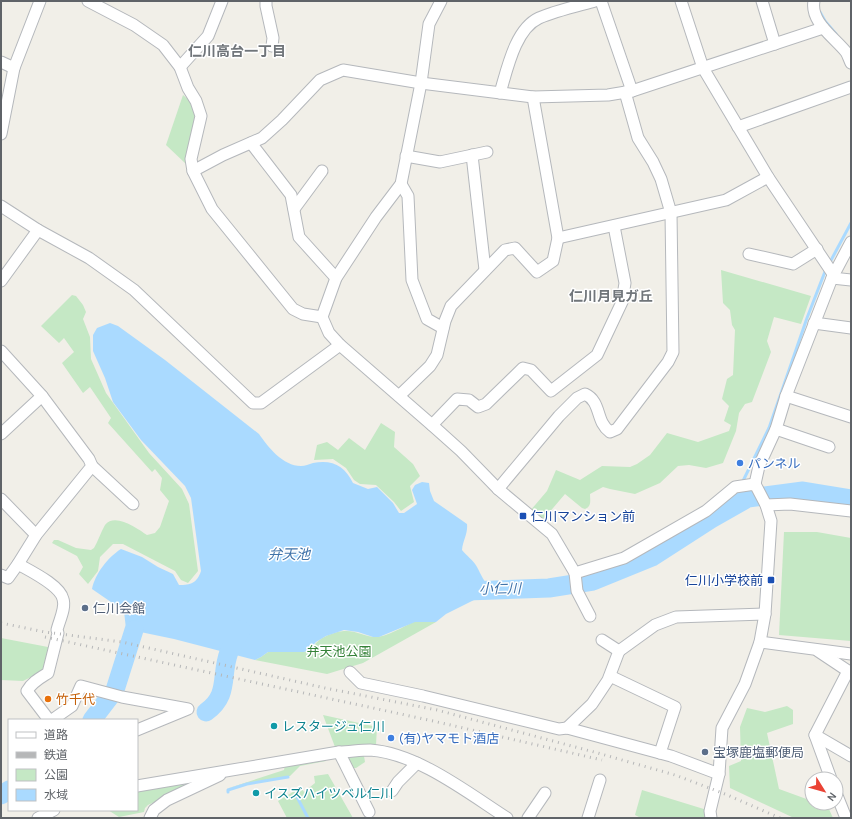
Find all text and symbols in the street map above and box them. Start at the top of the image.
district label: 仁川高台一丁目 [188,43,286,60]
district label: 仁川月見ガ丘 [569,288,653,305]
place label: パンネル [748,456,800,471]
marker: パンネル [735,458,745,468]
place label: 仁川マンション前 [531,509,635,524]
marker: 仁川マンション前 [518,511,528,521]
water label: 弁天池 [268,546,312,563]
place label: 仁川小学校前 [685,573,763,588]
marker: 仁川小学校前 [766,575,776,585]
water label: 小仁川 [479,580,523,598]
place label: 仁川会館 [93,601,145,616]
marker: 仁川会館 [80,603,90,613]
park label: 弁天池公園 [306,644,372,659]
place label: 竹千代 [56,692,95,707]
marker: 竹千代 [43,694,53,704]
legend [8,719,138,811]
place label: レスタージュ仁川 [282,719,385,734]
marker: レスタージュ仁川 [269,721,279,731]
text: 道路 [44,728,68,742]
place label: (有)ヤマモト酒店 [399,731,499,746]
marker: (有)ヤマモト酒店 [386,733,396,743]
place label: 宝塚鹿塩郵便局 [713,745,804,760]
marker: 宝塚鹿塩郵便局 [700,747,710,757]
text: 鉄道 [44,748,68,762]
text: 公園 [44,768,68,782]
north arrow [804,771,844,811]
place label: イスズハイツベル仁川 [264,786,393,801]
text: 水域 [44,788,68,802]
marker: イスズハイツベル仁川 [251,788,261,798]
text: N [824,790,839,804]

